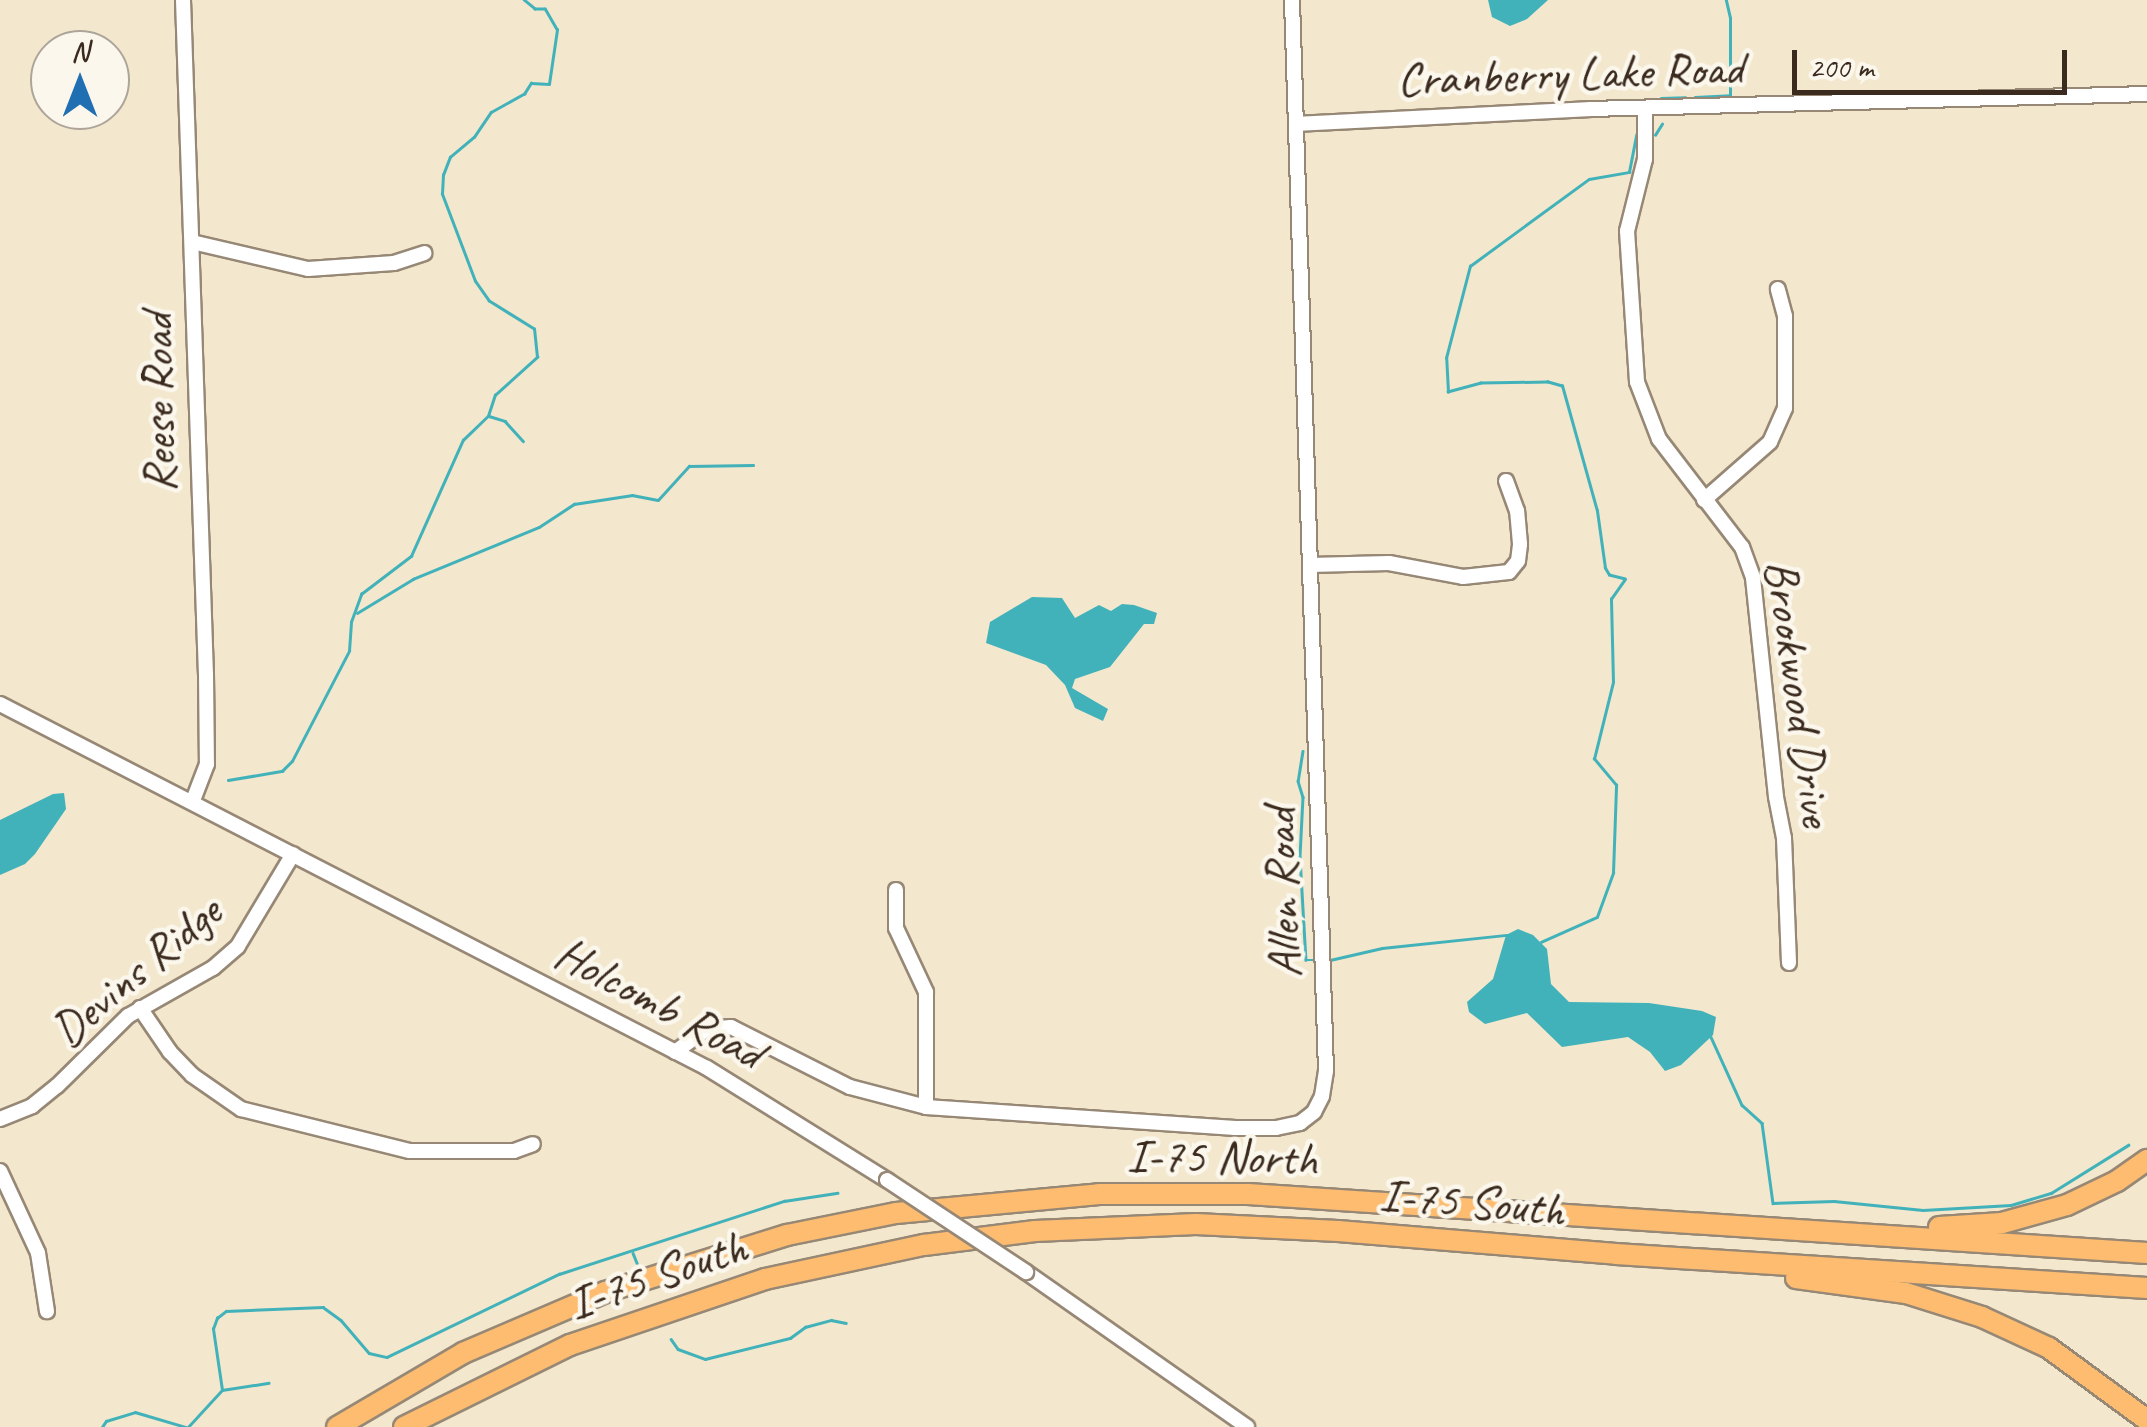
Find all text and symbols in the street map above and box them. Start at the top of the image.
north arrow [30,30,130,130]
scale bar [1797,30,2072,92]
text: N [71,34,89,69]
street label: Cranberry Lake Road [1395,39,1745,109]
text: 200 m [1809,48,1874,86]
street label: Reese Road [128,312,188,494]
street label: Brookwood Drive [1752,556,1846,830]
street label: Allen Road [1250,807,1314,979]
street label: Devins Ridge [39,883,233,1059]
street label: Holcomb Road [546,925,772,1081]
street label: I-75 North [1126,1127,1318,1187]
street label: I-75 South [1377,1165,1567,1239]
street label: I-75 South [560,1218,754,1332]

